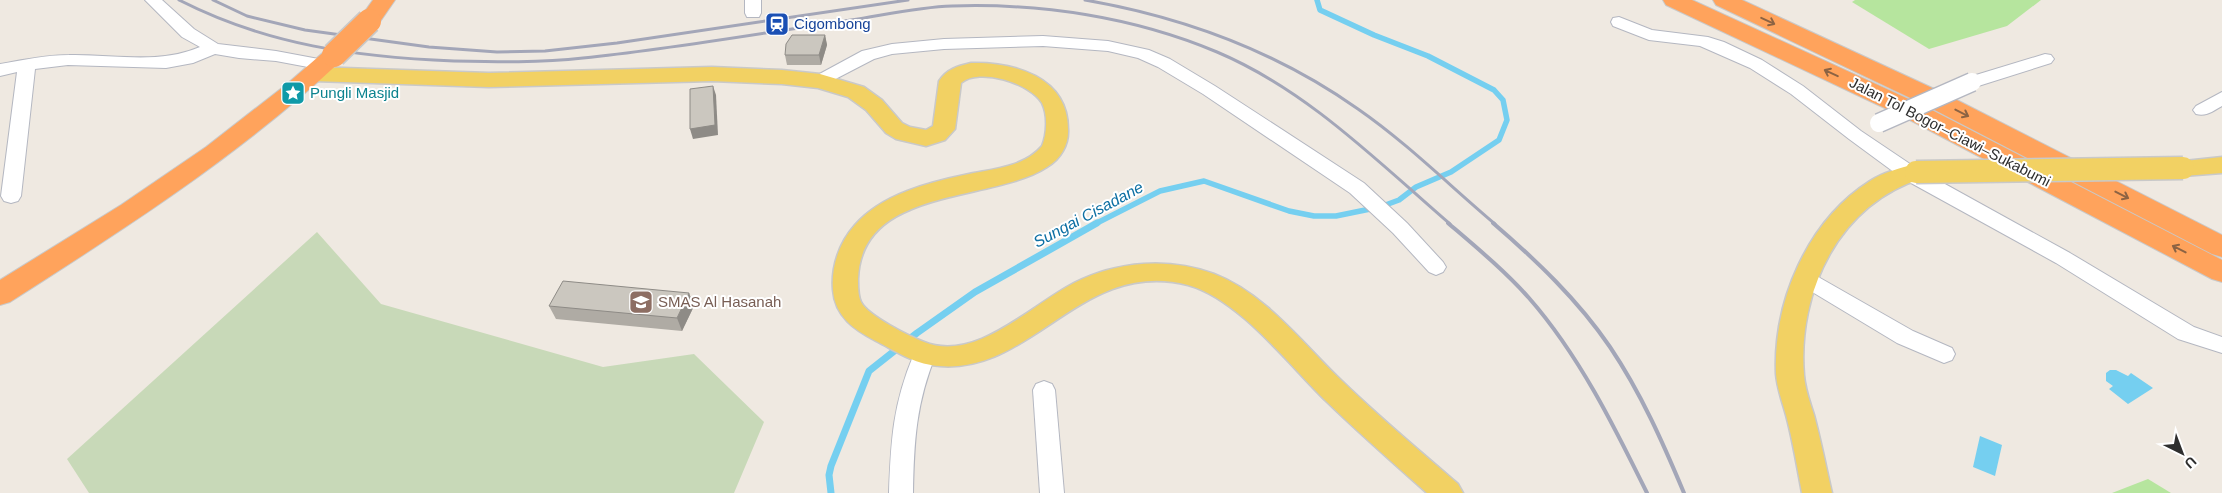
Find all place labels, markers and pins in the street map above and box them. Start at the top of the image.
station icon: Cigombong [764,11,790,37]
place label: Cigombong [794,15,871,32]
place icon: Pungli Masjid [280,80,306,106]
place label: Pungli Masjid [310,84,399,101]
school or university icon: SMAS Al Hasanah [628,289,654,315]
place label: SMAS Al Hasanah [658,293,781,310]

